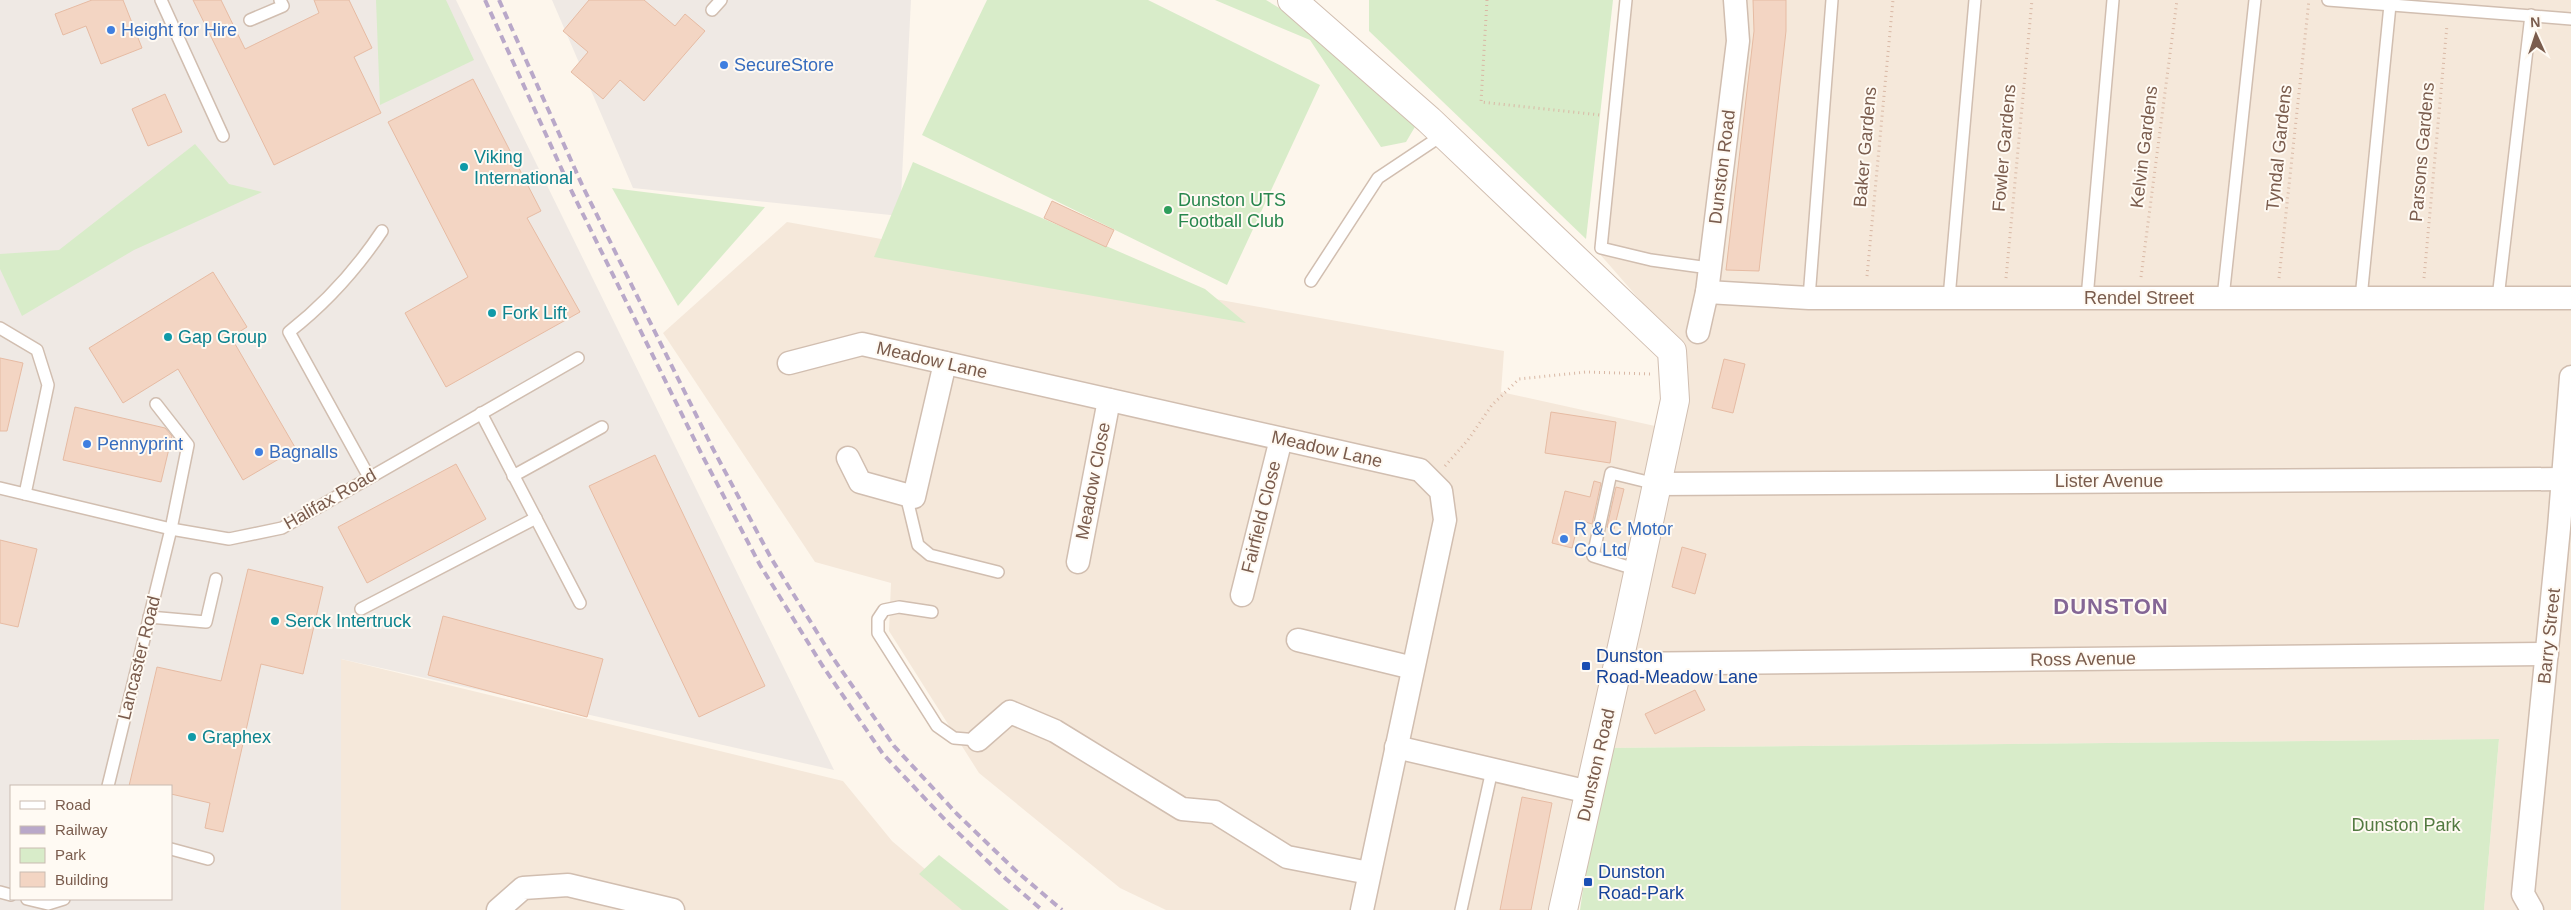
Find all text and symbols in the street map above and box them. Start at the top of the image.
north arrow [2511,10,2561,60]
text: N [2530,14,2541,30]
place label: Height for Hire [121,20,237,40]
marker: Height for Hire [105,24,117,36]
place label: SecureStore [734,55,834,75]
marker: SecureStore [718,59,730,71]
street label: Parsons Gardens [2406,81,2438,223]
street label: Fowler Gardens [1988,83,2020,213]
street label: Tyndal Gardens [2262,84,2296,212]
street label: Kelvin Gardens [2127,85,2161,209]
street label: Baker Gardens [1850,86,1880,208]
street label: Dunston Road [1705,109,1739,225]
place label: Viking International [474,147,573,188]
marker: Viking International [458,161,470,173]
place label: Dunston UTS Football Club [1178,190,1286,231]
marker: Dunston UTS Football Club [1162,204,1174,216]
street label: Rendel Street [2084,288,2194,308]
place label: Fork Lift [502,303,567,323]
marker: Fork Lift [486,307,498,319]
place label: Gap Group [178,327,267,347]
marker: Gap Group [162,331,174,343]
street label: Meadow Lane [875,338,989,382]
street label: Meadow Close [1072,421,1114,541]
street label: Meadow Lane [1270,427,1384,471]
place label: Pennyprint [97,434,183,454]
marker: Pennyprint [81,438,93,450]
place label: Bagnalls [269,442,338,462]
marker: Bagnalls [253,446,265,458]
street label: Fairfield Close [1237,459,1285,575]
street label: Halifax Road [280,465,380,533]
street label: Lister Avenue [2055,471,2163,491]
place label: R & C Motor Co Ltd [1574,519,1673,560]
marker: R & C Motor Co Ltd [1558,533,1570,545]
street label: Barry Street [2534,587,2564,685]
street label: Lancaster Road [114,594,164,722]
district label: DUNSTON [2053,594,2169,619]
place label: Serck Intertruck [285,611,412,631]
marker: Serck Intertruck [269,615,281,627]
place label: Dunston Road-Meadow Lane [1596,646,1758,687]
street label: Ross Avenue [2030,648,2136,670]
marker: Dunston Road-Meadow Lane [1580,660,1592,672]
street label: Dunston Road [1573,707,1619,823]
place label: Graphex [202,727,271,747]
marker: Graphex [186,731,198,743]
legend [10,785,172,900]
text: Road [55,796,91,813]
park label: Dunston Park [2351,815,2462,835]
text: Railway [55,821,108,838]
text: Park [55,846,86,863]
place label: Dunston Road-Park [1598,862,1685,903]
text: Building [55,871,108,888]
marker: Dunston Road-Park [1582,876,1594,888]

